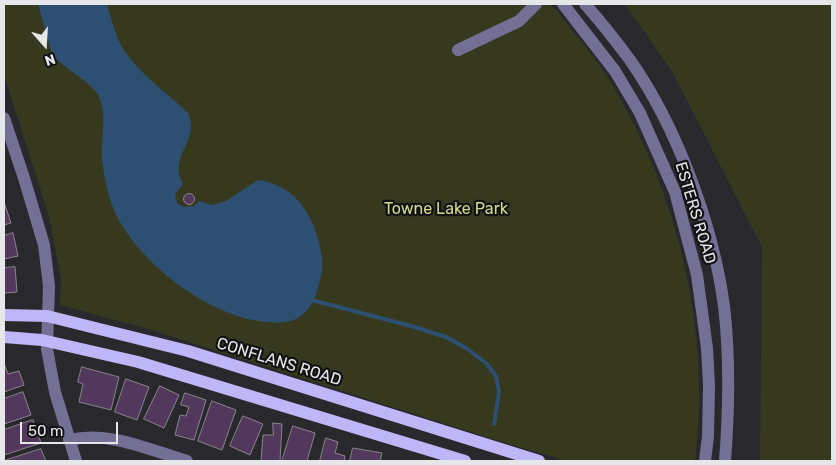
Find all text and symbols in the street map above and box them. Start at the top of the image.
north arrow [20,20,70,70]
text: N [43,50,58,69]
street label: ESTERS ROAD [670,160,720,266]
park label: Towne Lake Park [384,199,508,219]
street label: CONFLANS ROAD [214,334,344,390]
scale bar [22,412,120,444]
text: 50 m [28,422,63,440]

